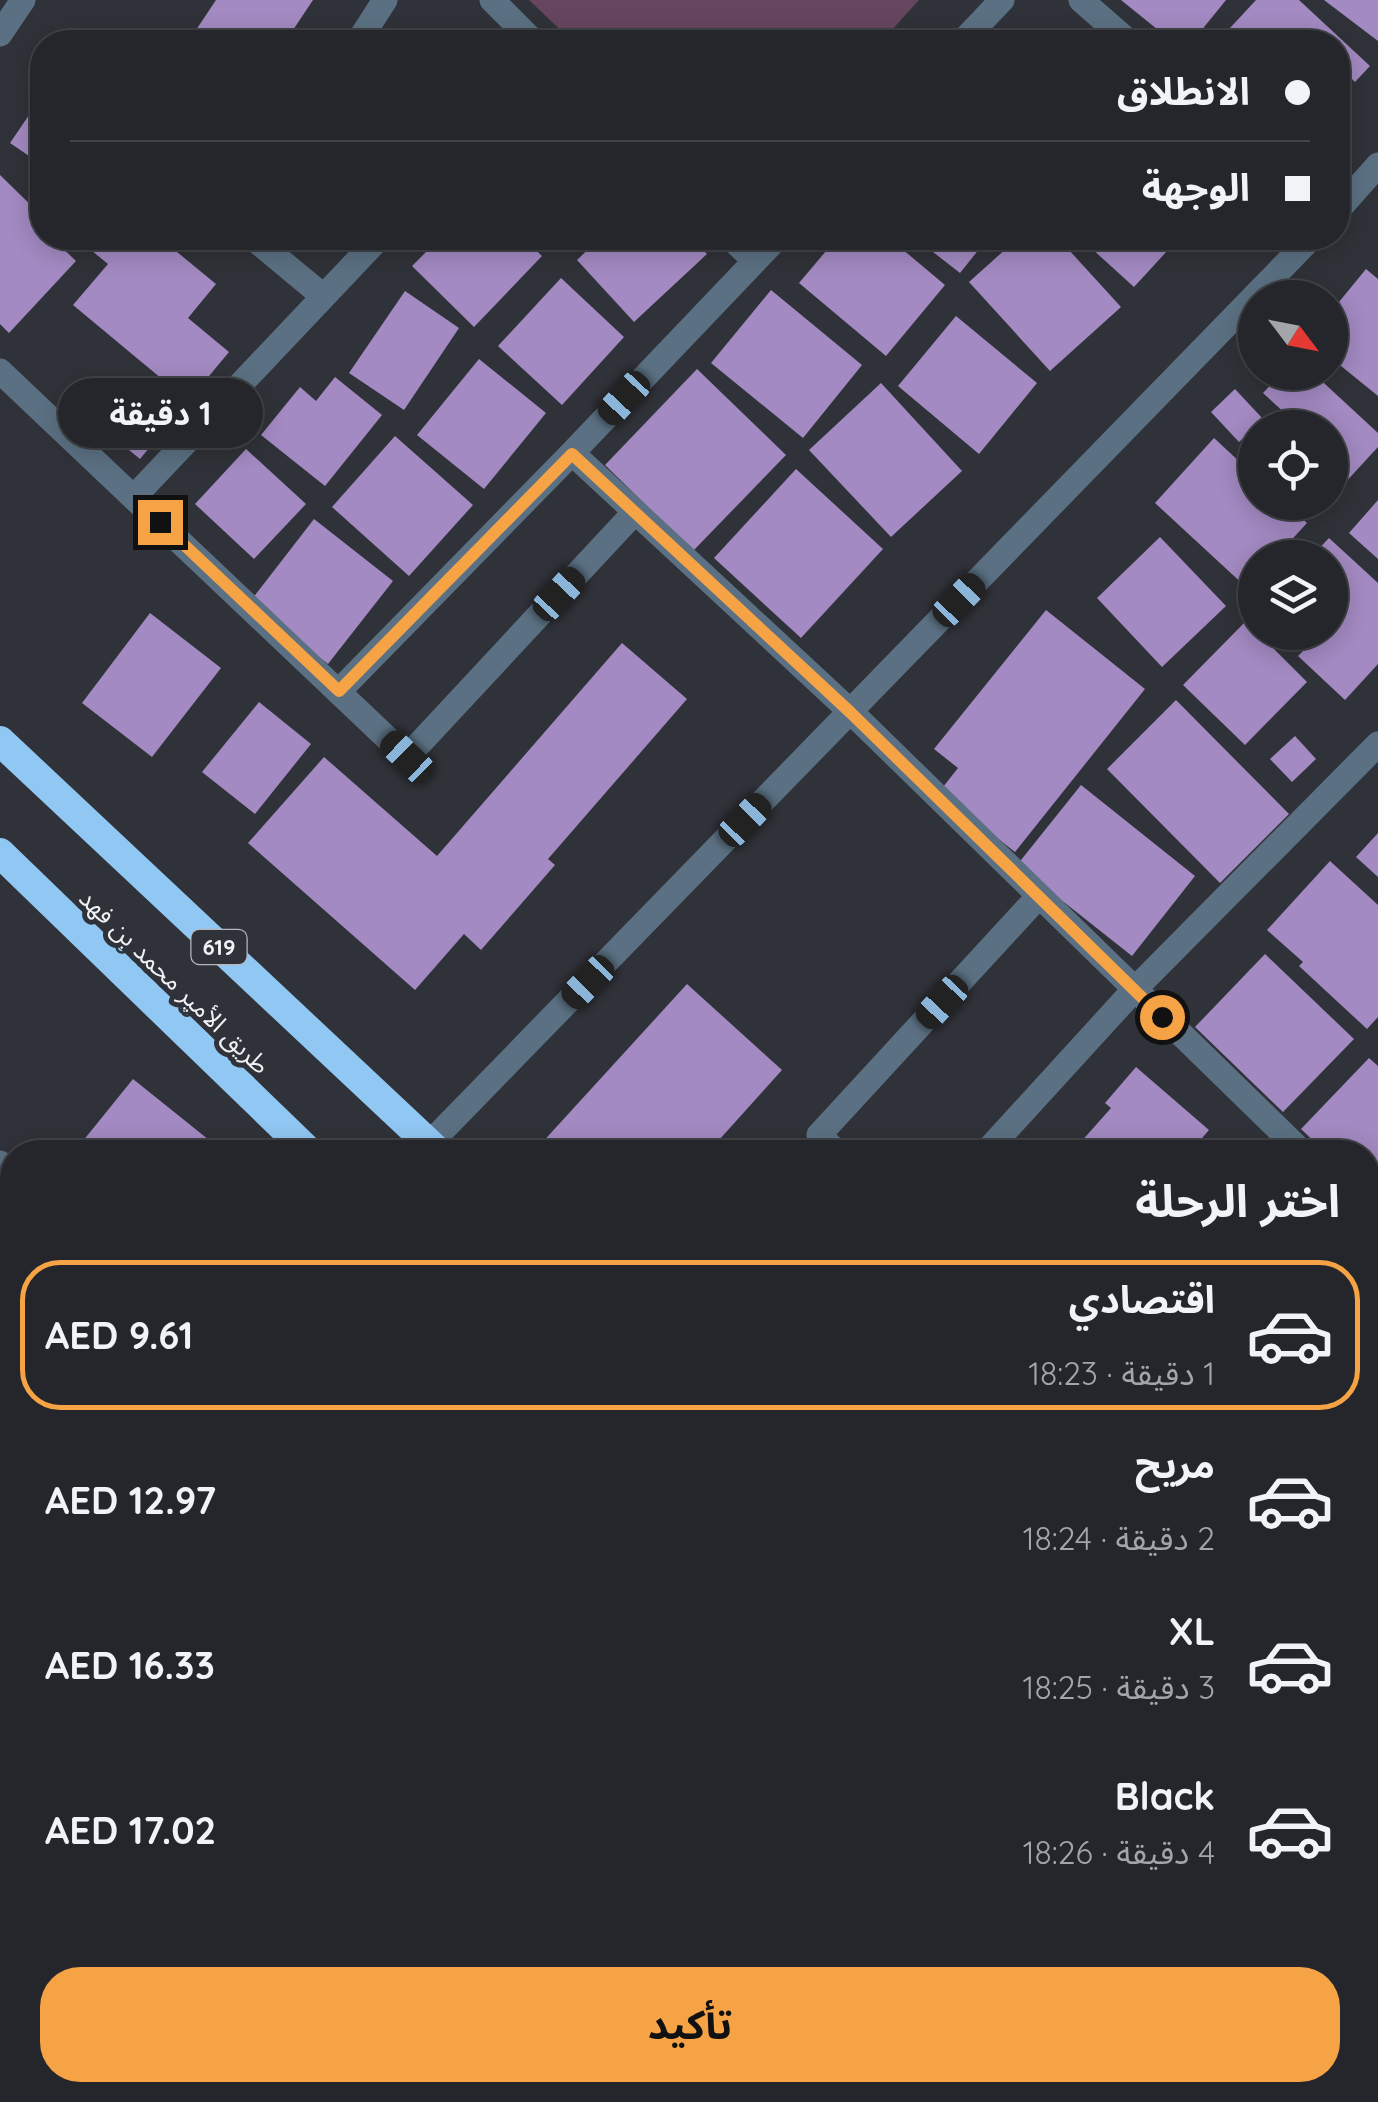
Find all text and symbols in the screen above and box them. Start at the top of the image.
text: الانطلاق [1117,67,1250,115]
text: الوجهة [1142,163,1250,211]
north arrow [1238,280,1348,390]
map controls [1238,280,1348,650]
car [593,366,655,430]
callout: 1 دقيقة [58,377,262,447]
text: 1 دقيقة [110,393,211,433]
button: locate [1238,410,1348,520]
route end [138,500,183,545]
button: layers [1238,540,1348,650]
car [528,562,590,626]
car [927,568,991,632]
car [375,725,439,789]
car [713,788,777,852]
street label: طريق الأمير محمد بن فهد [73,882,277,1081]
road number: 619 [192,930,246,964]
car [556,950,620,1014]
car [911,970,973,1034]
route start [1140,995,1185,1040]
text: اختر الرحلة [1135,1172,1340,1228]
text: اقتصادي [1069,1275,1215,1323]
icon: car [1245,1290,1335,1380]
text: AED 9.61 [45,1311,193,1359]
text: 1 دقيقة · 18:23 [1028,1353,1215,1393]
text: مريح [1135,1440,1215,1488]
icon: car [1245,1455,1335,1545]
text: AED 12.97 [45,1476,216,1524]
text: 2 دقيقة · 18:24 [1023,1518,1215,1558]
text: XL [1169,1607,1215,1655]
icon: car [1245,1620,1335,1710]
text: AED 16.33 [45,1641,215,1689]
text: 3 دقيقة · 18:25 [1023,1667,1215,1707]
text: Black [1115,1772,1215,1820]
icon: car [1245,1785,1335,1875]
text: AED 17.02 [45,1806,216,1854]
text: 4 دقيقة · 18:26 [1023,1832,1215,1872]
button: تأكيد [40,1967,1340,2082]

